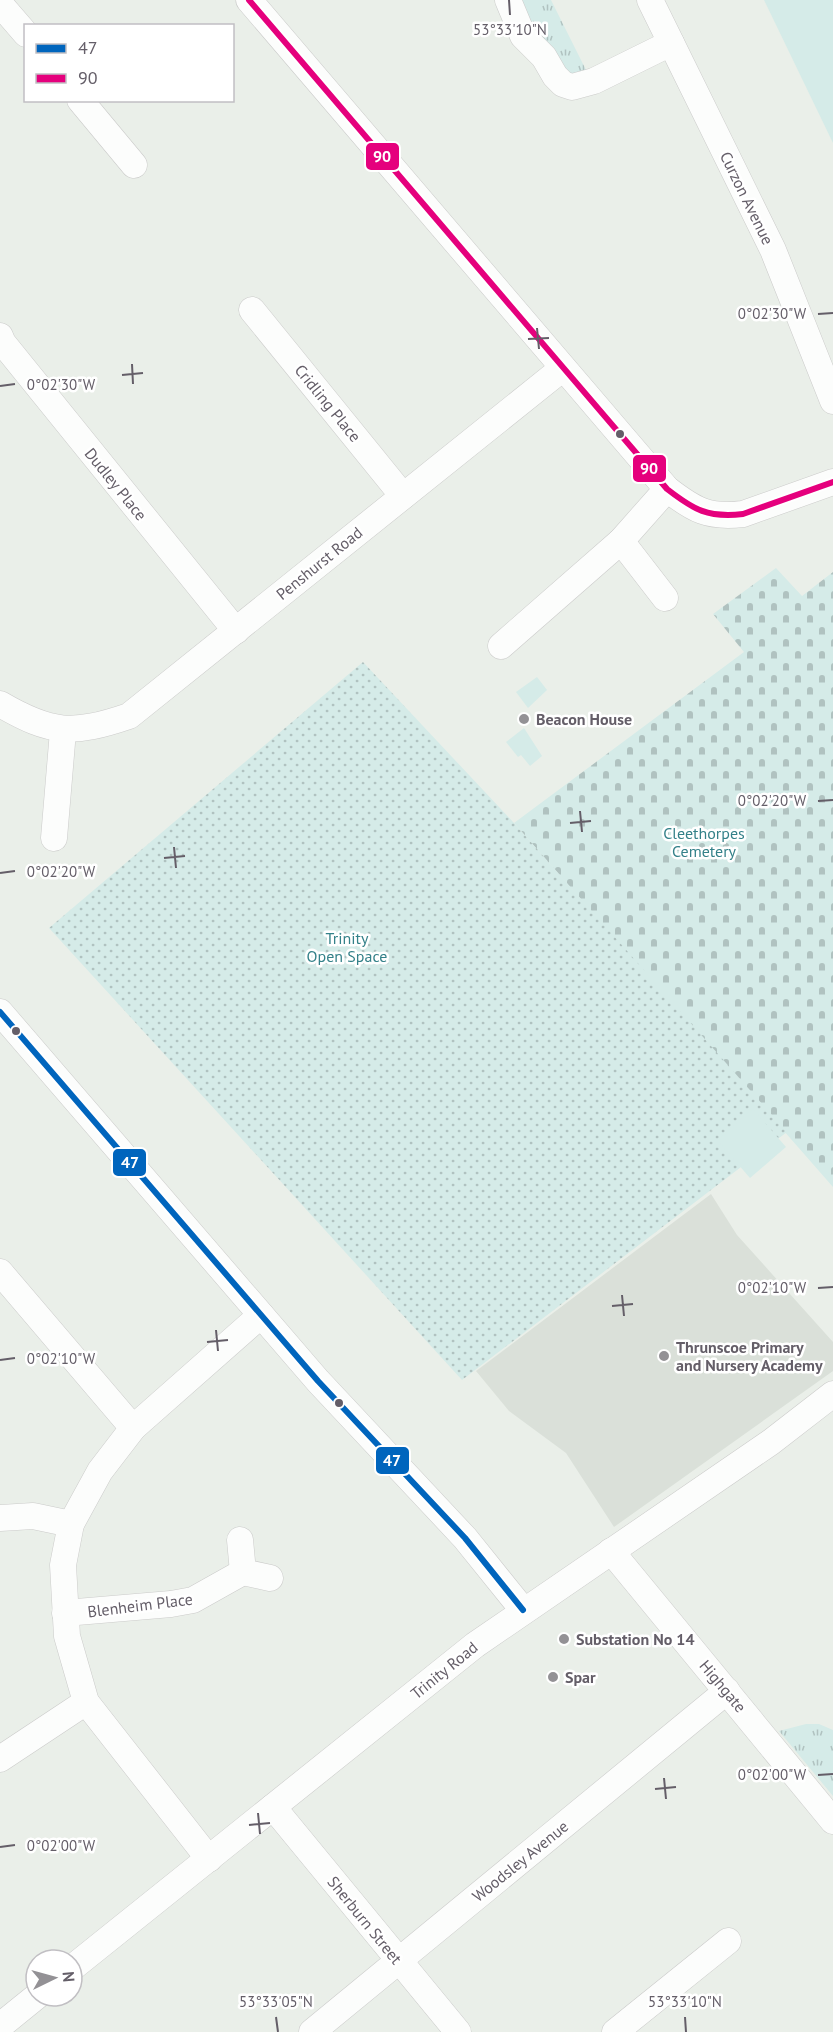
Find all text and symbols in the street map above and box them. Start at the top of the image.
text: 53°33'10"N [473,20,547,39]
legend [24,24,234,102]
text: 47 [78,36,98,59]
text: 90 [78,66,98,89]
line badge: 90 [365,142,400,171]
text: 90 [373,146,391,166]
street label: Curzon Avenue [716,148,778,248]
text: 0°02'30"W [738,304,807,323]
street label: Cridling Place [291,360,365,446]
text: 0°02'30"W [27,375,96,394]
unlabelled marker [614,428,626,440]
street label: Dudley Place [81,444,151,524]
line badge: 90 [632,454,667,483]
text: 90 [640,458,658,478]
street label: Penshurst Road [272,522,366,604]
place label: Beacon House [536,709,632,729]
marker: Beacon House [517,712,531,726]
text: 0°02'20"W [738,791,807,810]
park label: Cleethorpes Cemetery [663,823,745,861]
text: 0°02'20"W [27,862,96,881]
park label: Trinity Open Space [307,928,387,966]
unlabelled marker [10,1025,22,1037]
line badge: 47 [112,1148,147,1177]
text: 47 [121,1152,139,1172]
text: 0°02'10"W [738,1278,807,1297]
place label: Thrunscoe Primary and Nursery Academy [676,1337,823,1375]
text: 0°02'10"W [27,1349,96,1368]
marker: Thrunscoe Primary and Nursery Academy [657,1349,671,1363]
unlabelled marker [333,1397,345,1409]
line badge: 47 [375,1446,410,1475]
text: 47 [383,1450,401,1470]
street label: Blenheim Place [86,1589,194,1621]
place label: Substation No 14 [576,1629,694,1649]
marker: Substation No 14 [557,1632,571,1646]
street label: Trinity Road [406,1637,482,1703]
street label: Highgate [695,1656,751,1716]
place label: Spar [565,1667,596,1687]
marker: Spar [546,1670,560,1684]
text: 0°02'00"W [738,1765,807,1784]
street label: Woodsley Avenue [468,1816,572,1906]
text: 0°02'00"W [27,1836,96,1855]
street label: Sherburn Street [323,1872,407,1968]
north arrow [24,1948,84,2008]
text: N [59,1971,79,1983]
text: 53°33'05"N [239,1992,313,2011]
text: 53°33'10"N [648,1992,722,2011]

